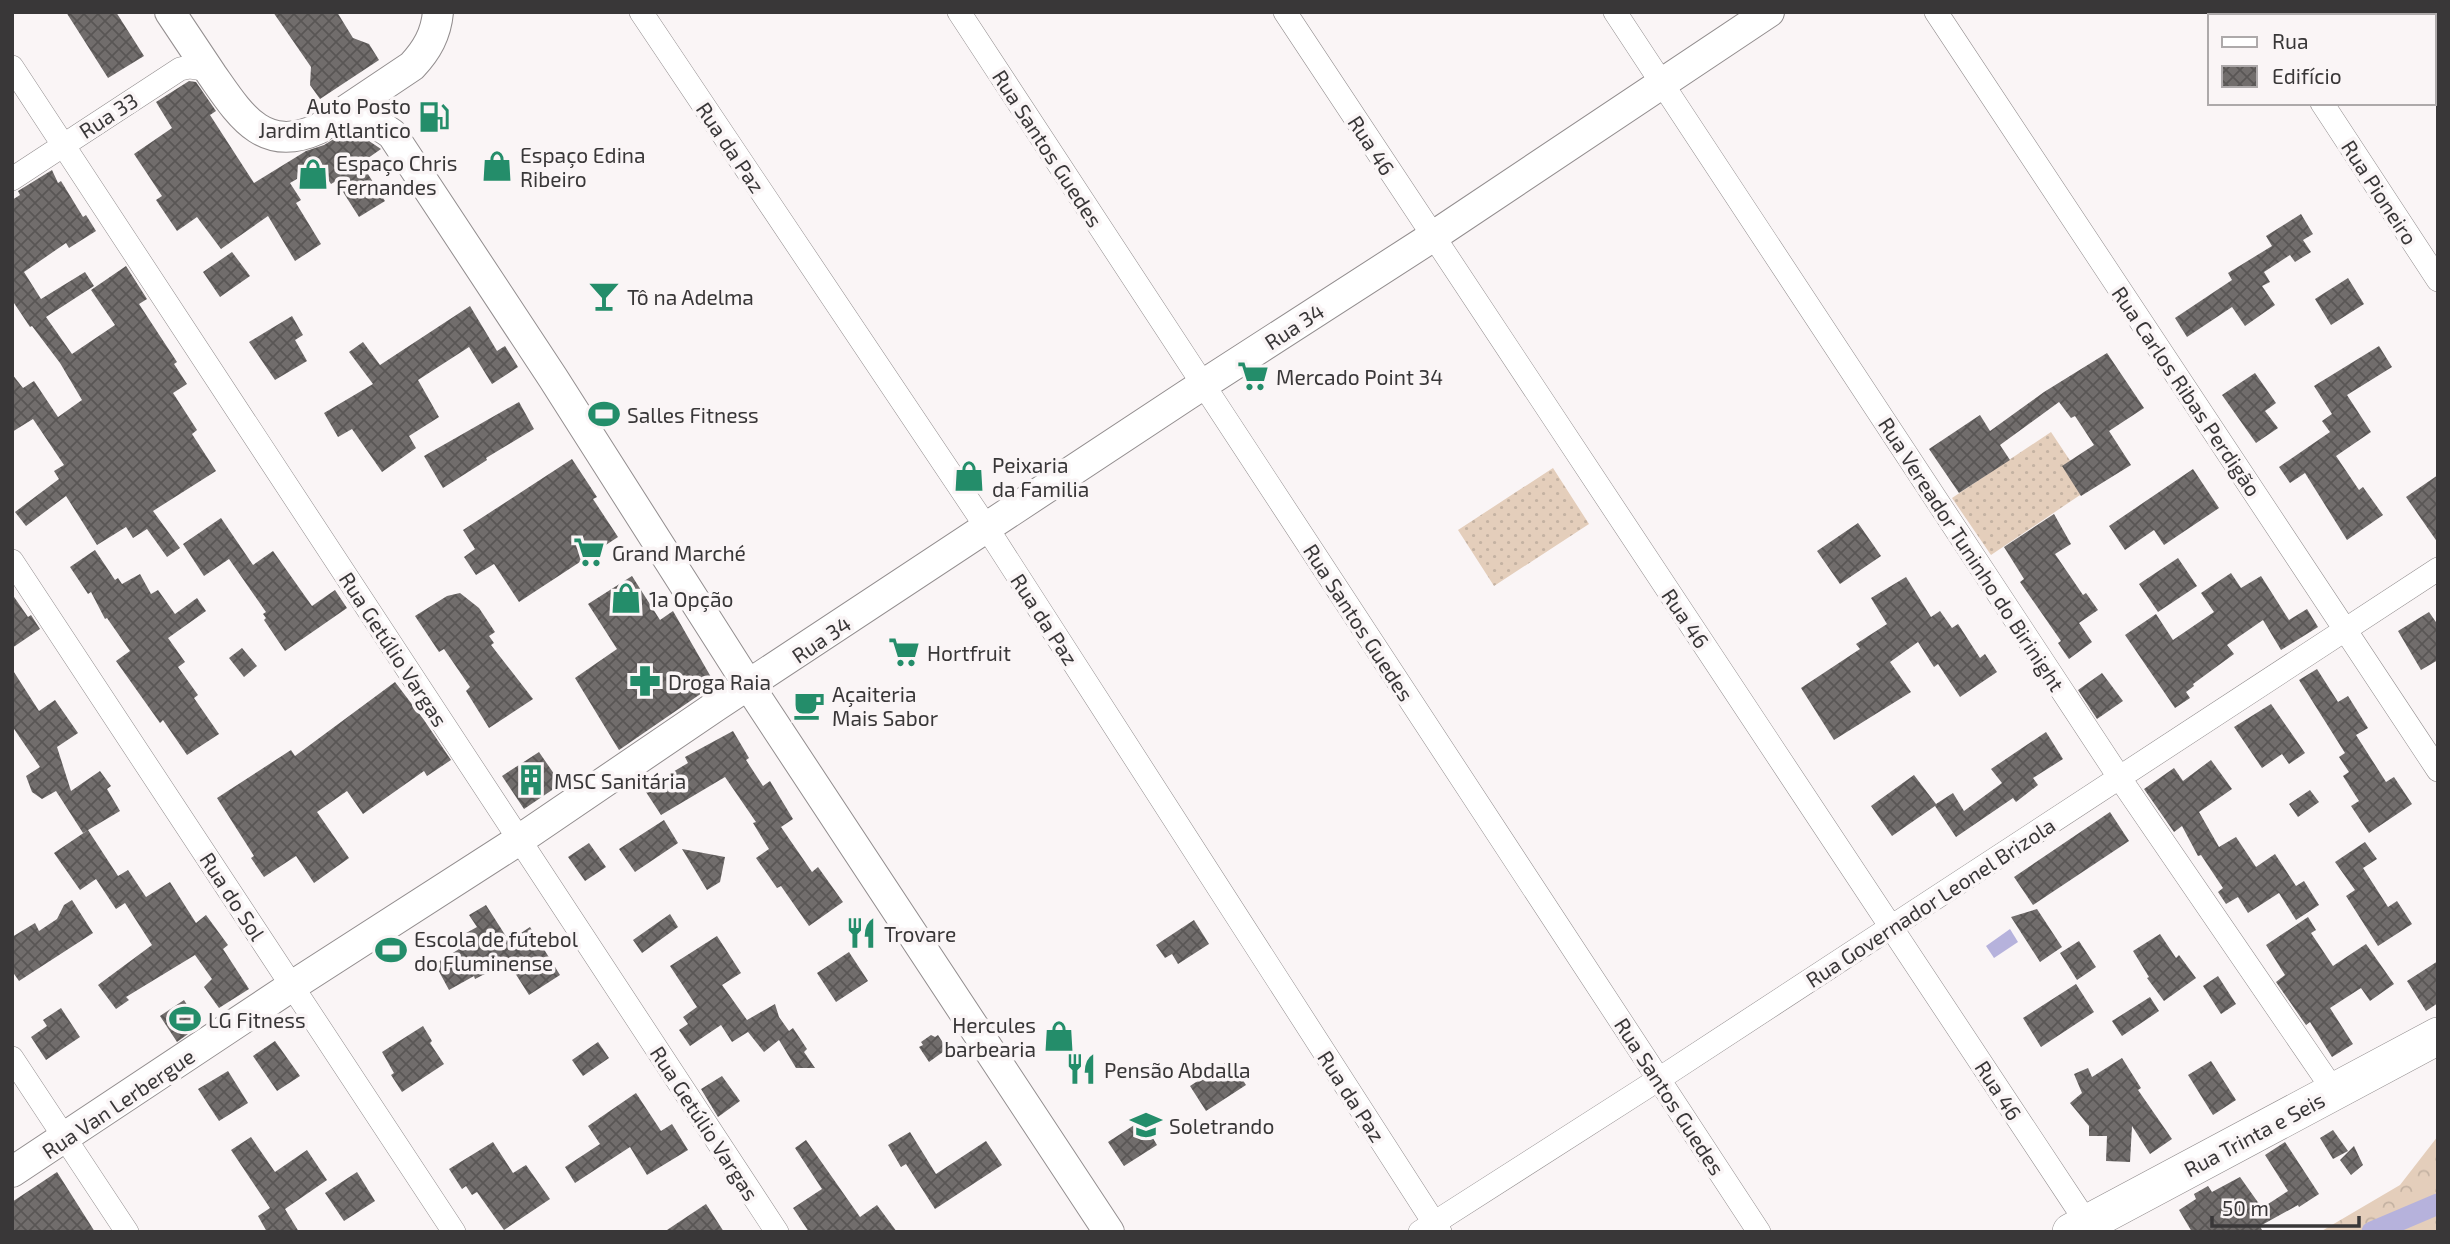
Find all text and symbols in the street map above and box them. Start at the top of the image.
legend [2208,14,2436,105]
text: Rua [2272,28,2308,53]
text: Edifício [2272,63,2342,88]
street label: Rua Santos Guedes [988,65,1108,231]
street label: Rua 33 [74,87,142,143]
place label: Auto Posto Jardim Atlantico [258,93,411,142]
street label: Rua da Paz [692,97,770,197]
fuel station icon: Auto Posto Jardim Atlantico [417,100,451,134]
street label: Rua 46 [1344,110,1400,180]
street label: Rua Pioneiro [2337,135,2423,249]
place label: Espaço Edina Ribeiro [520,142,646,191]
shop icon: Espaço Edina Ribeiro [480,149,514,183]
place label: Espaço Chris Fernandes [336,150,457,199]
shop icon: Espaço Chris Fernandes [296,157,330,191]
bar icon: Tô na Adelma [587,279,621,313]
street label: Rua Carlos Ribas Perdigão [2107,281,2267,501]
place label: Tô na Adelma [627,284,754,309]
street label: Rua 34 [1260,298,1328,354]
supermarket icon: Mercado Point 34 [1236,359,1270,393]
place label: Mercado Point 34 [1276,364,1443,389]
sports icon: Salles Fitness [587,397,621,431]
place label: Salles Fitness [627,402,759,427]
street label: Rua Vereador Tuninho do Birinight [1874,412,2070,696]
place label: Peixaria da Familia [992,452,1089,501]
shop icon: Peixaria da Familia [952,459,986,493]
supermarket icon: Grand Marché [572,535,606,569]
street label: Rua Santos Guedes [1299,539,1419,705]
place label: Grand Marché [612,540,746,565]
street label: Rua Getúlio Vargas [335,567,453,731]
street label: Rua da Paz [1006,569,1084,669]
shop icon: 1a Opção [609,581,643,615]
street label: Rua 46 [1657,584,1715,652]
place label: 1a Opção [649,586,734,613]
street label: Rua 34 [787,610,855,668]
supermarket icon: Hortfruit [887,635,921,669]
place label: Hortfruit [927,640,1011,665]
pharmacy icon: Droga Raia [628,664,662,698]
place label: Droga Raia [668,669,771,694]
place label: Açaiteria Mais Sabor [832,681,939,730]
cafe icon: Açaiteria Mais Sabor [792,688,826,722]
building icon: MSC Sanitária [514,763,548,797]
place label: MSC Sanitária [554,768,686,793]
street label: Rua Governador Leonel Brizola [1801,812,2059,992]
street label: Rua do Sol [195,847,271,945]
restaurant icon: Trovare [844,916,878,950]
place label: Trovare [884,921,956,946]
place label: Escola de futebol do Fluminense [414,926,579,975]
sports icon: Escola de futebol do Fluminense [374,933,408,967]
sports icon: LG Fitness [168,1002,202,1036]
place label: LG Fitness [208,1007,306,1032]
place label: Hercules barbearia [944,1012,1036,1061]
street label: Rua Santos Guedes [1610,1013,1730,1179]
shop icon: Hercules barbearia [1042,1019,1076,1053]
street label: Rua Getúlio Vargas [646,1041,764,1205]
street label: Rua Van Lerbergue [37,1043,199,1163]
street label: Rua da Paz [1313,1046,1391,1146]
restaurant icon: Pensão Abdalla [1064,1052,1098,1086]
street label: Rua 46 [1971,1055,2027,1125]
place label: Pensão Abdalla [1104,1057,1251,1082]
street label: Rua Trinta e Seis [2179,1086,2329,1182]
school or university icon: Soletrando [1129,1108,1163,1142]
place label: Soletrando [1169,1113,1274,1138]
scale bar [2212,1184,2359,1228]
text: 50 m [2222,1195,2269,1220]

